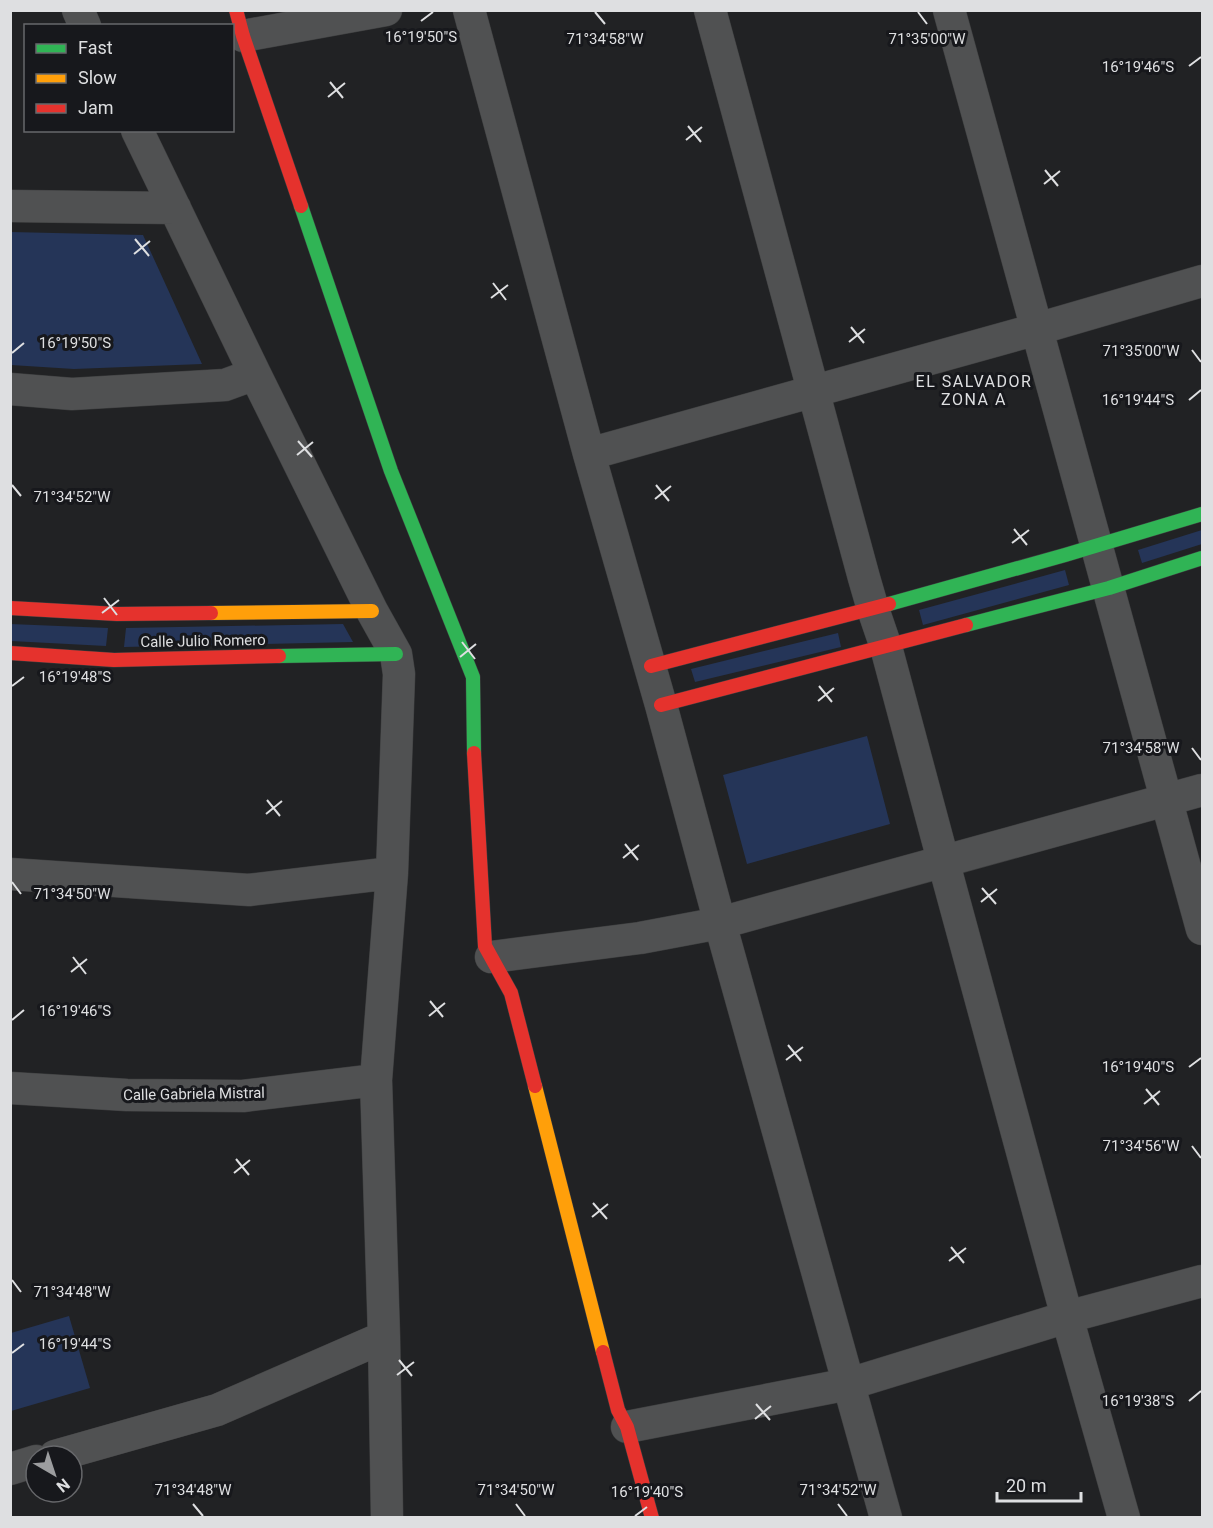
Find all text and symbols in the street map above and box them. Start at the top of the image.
legend [24,24,234,132]
text: 16°19'50"S [385,28,457,46]
text: 71°34'58"W [567,30,643,48]
text: 71°35'00"W [889,30,965,48]
text: Fast [78,37,113,58]
text: 16°19'46"S [1102,58,1174,76]
text: Slow [78,67,117,88]
text: Jam [78,97,114,118]
text: 16°19'50"S [39,334,111,352]
text: 71°35'00"W [1103,342,1179,360]
district label: EL SALVADOR ZONA A [916,372,1032,409]
text: 16°19'44"S [1102,391,1174,409]
text: 71°34'52"W [34,488,110,506]
street label: Calle Julio Romero [140,631,266,651]
text: 16°19'48"S [39,668,111,686]
text: 71°34'58"W [1103,739,1179,757]
text: 71°34'50"W [34,885,110,903]
text: 16°19'46"S [39,1002,111,1020]
text: 16°19'40"S [1102,1058,1174,1076]
street label: Calle Gabriela Mistral [123,1084,265,1104]
text: 71°34'56"W [1103,1137,1179,1155]
text: 71°34'48"W [34,1283,110,1301]
text: 16°19'44"S [39,1335,111,1353]
text: 16°19'38"S [1102,1392,1174,1410]
north arrow [24,1444,84,1504]
scale bar [997,1465,1081,1503]
text: N [53,1474,73,1496]
text: 20 m [1006,1475,1046,1496]
text: 71°34'48"W [155,1481,231,1499]
text: 71°34'50"W [478,1481,554,1499]
text: 71°34'52"W [800,1481,876,1499]
text: 16°19'40"S [611,1483,683,1501]

